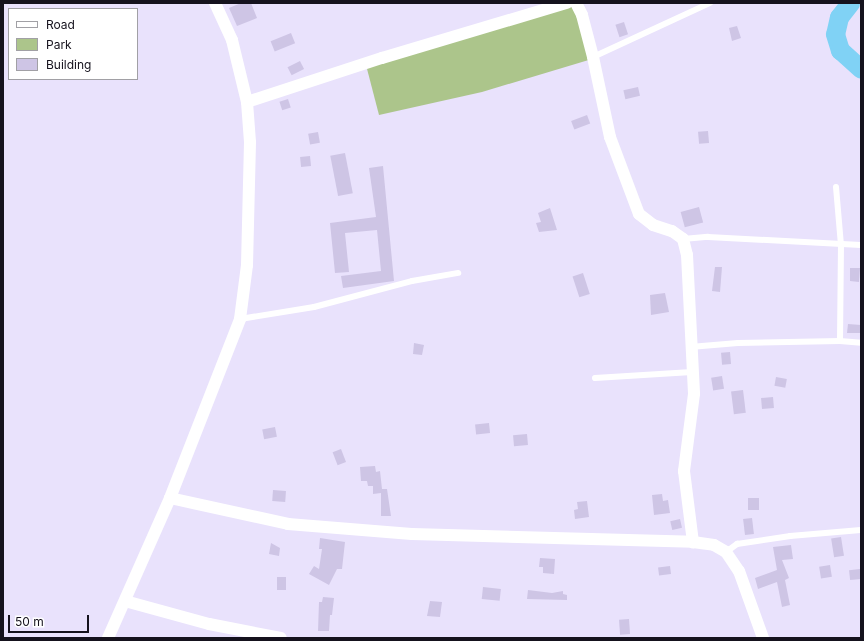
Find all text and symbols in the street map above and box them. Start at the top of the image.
legend [8,8,138,80]
text: Road [46,17,75,32]
text: Park [46,37,72,52]
text: Building [46,57,91,72]
scale bar [10,607,91,633]
text: 50 m [15,614,44,629]

